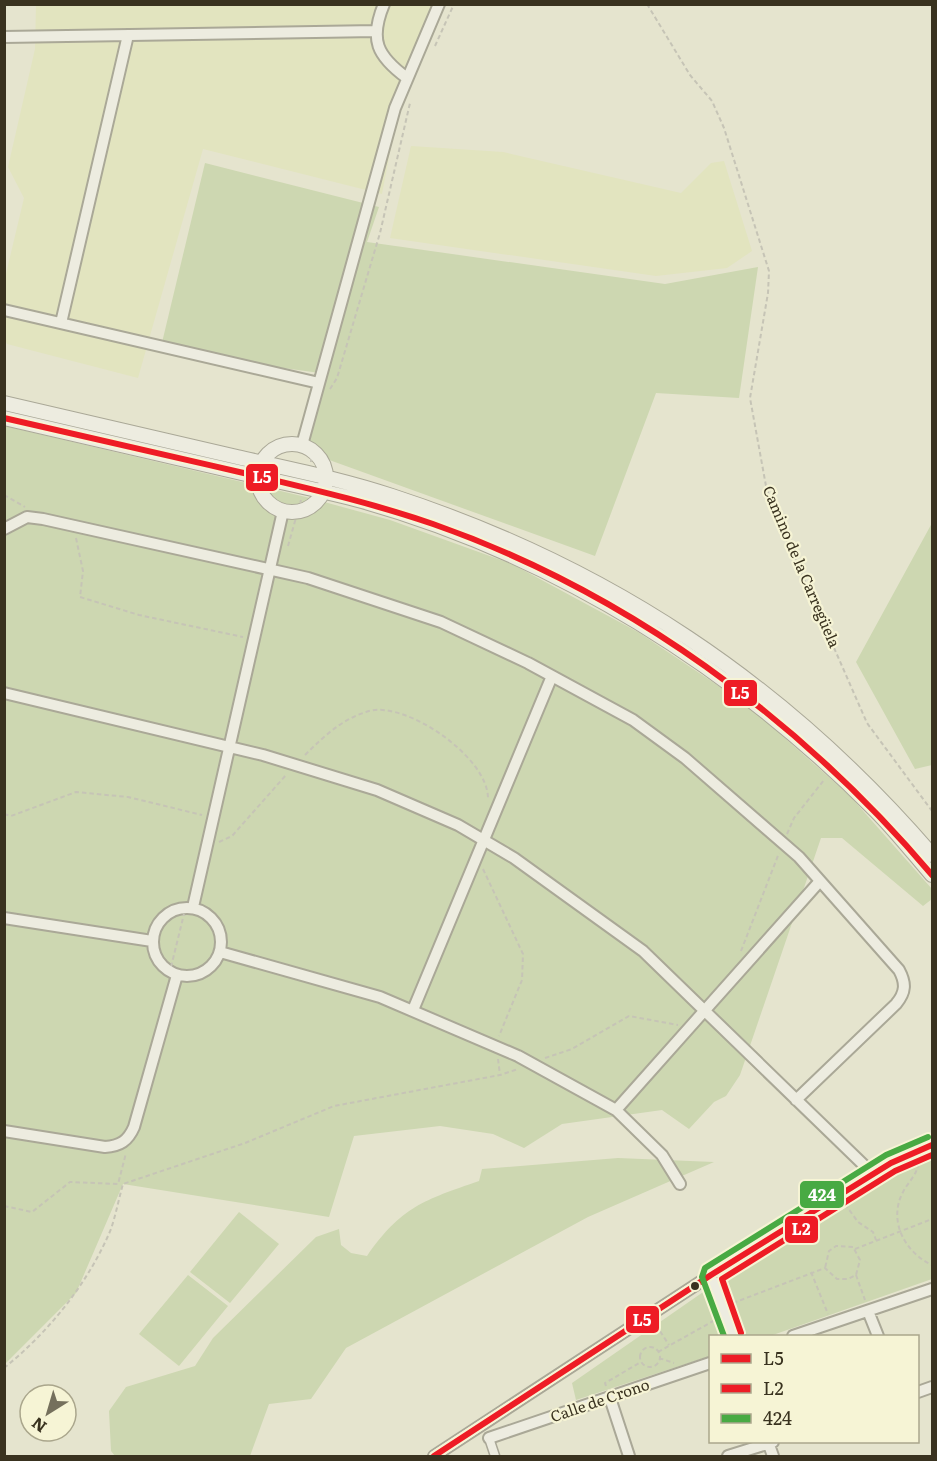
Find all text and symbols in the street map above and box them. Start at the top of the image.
line badge: L5 [245,463,279,492]
text: L5 [252,464,272,488]
street label: Camino de la Carregüela [758,482,847,652]
line badge: L5 [723,679,758,707]
text: L5 [730,680,750,704]
line badge: 424 [799,1180,845,1209]
text: 424 [808,1182,836,1206]
line badge: L2 [784,1215,819,1244]
text: L2 [792,1216,811,1240]
unlabelled marker [689,1280,701,1292]
line badge: L5 [625,1305,660,1334]
text: L5 [632,1307,652,1331]
legend [709,1335,919,1443]
text: L5 [763,1344,784,1371]
street label: Calle de Crono [547,1372,652,1427]
text: L2 [763,1374,784,1401]
north arrow [18,1383,78,1443]
text: 424 [763,1404,792,1431]
text: N [26,1412,51,1439]

